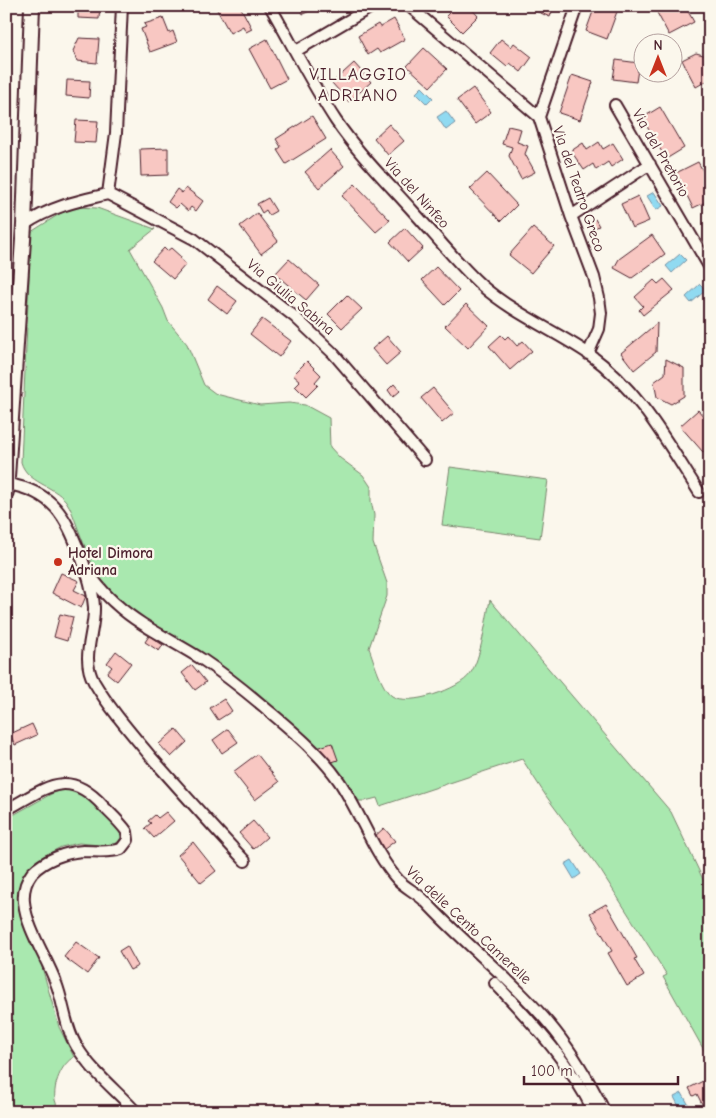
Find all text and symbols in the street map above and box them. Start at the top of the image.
north arrow [634,32,684,82]
text: N [653,37,663,54]
district label: VILLAGGIO ADRIANO [309,64,407,106]
street label: Via del Pretorio [629,106,693,200]
street label: Via del Teatro Greco [549,124,609,254]
street label: Via del Ninfeo [381,154,453,232]
street label: Via Giulia Sabina [243,255,339,339]
place label: Hotel Dimora Adriana [68,544,153,579]
marker: Hotel Dimora Adriana [52,556,64,568]
street label: Via delle Cento Camerelle [403,862,536,988]
scale bar [524,1053,677,1085]
text: 100 m [531,1062,573,1080]

